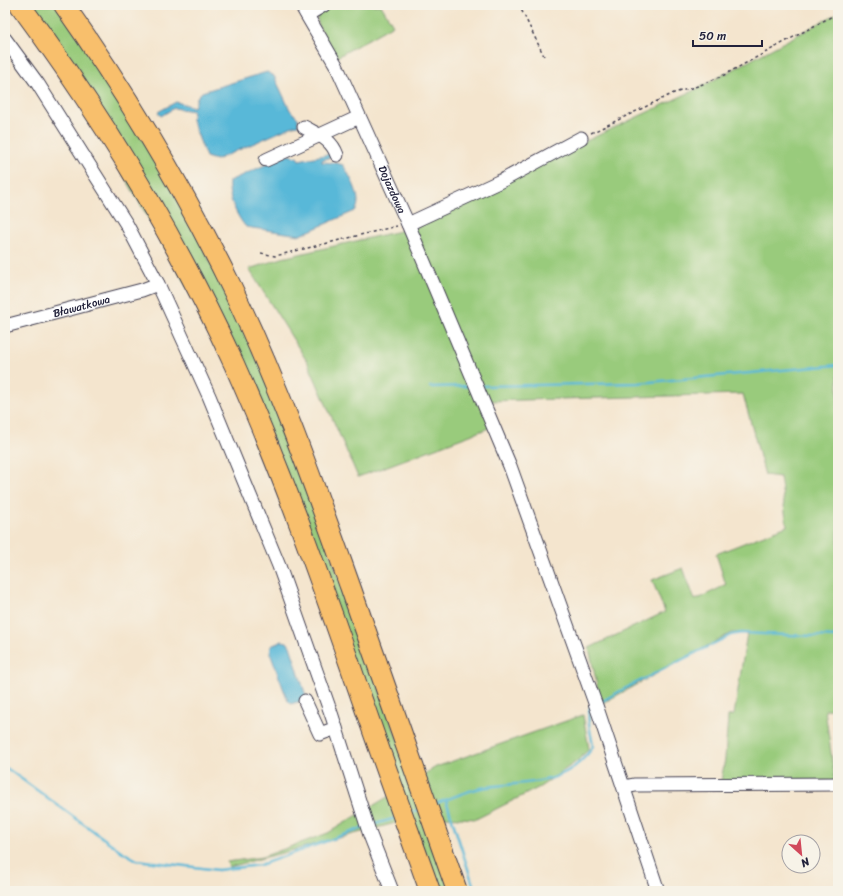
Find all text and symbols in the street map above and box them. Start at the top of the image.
scale bar [693,22,762,48]
text: 50 m [699,25,726,47]
street label: Dojazdowa [373,162,412,217]
street label: Bławatkowa [51,289,113,323]
north arrow [781,834,821,874]
text: N [797,852,814,873]

